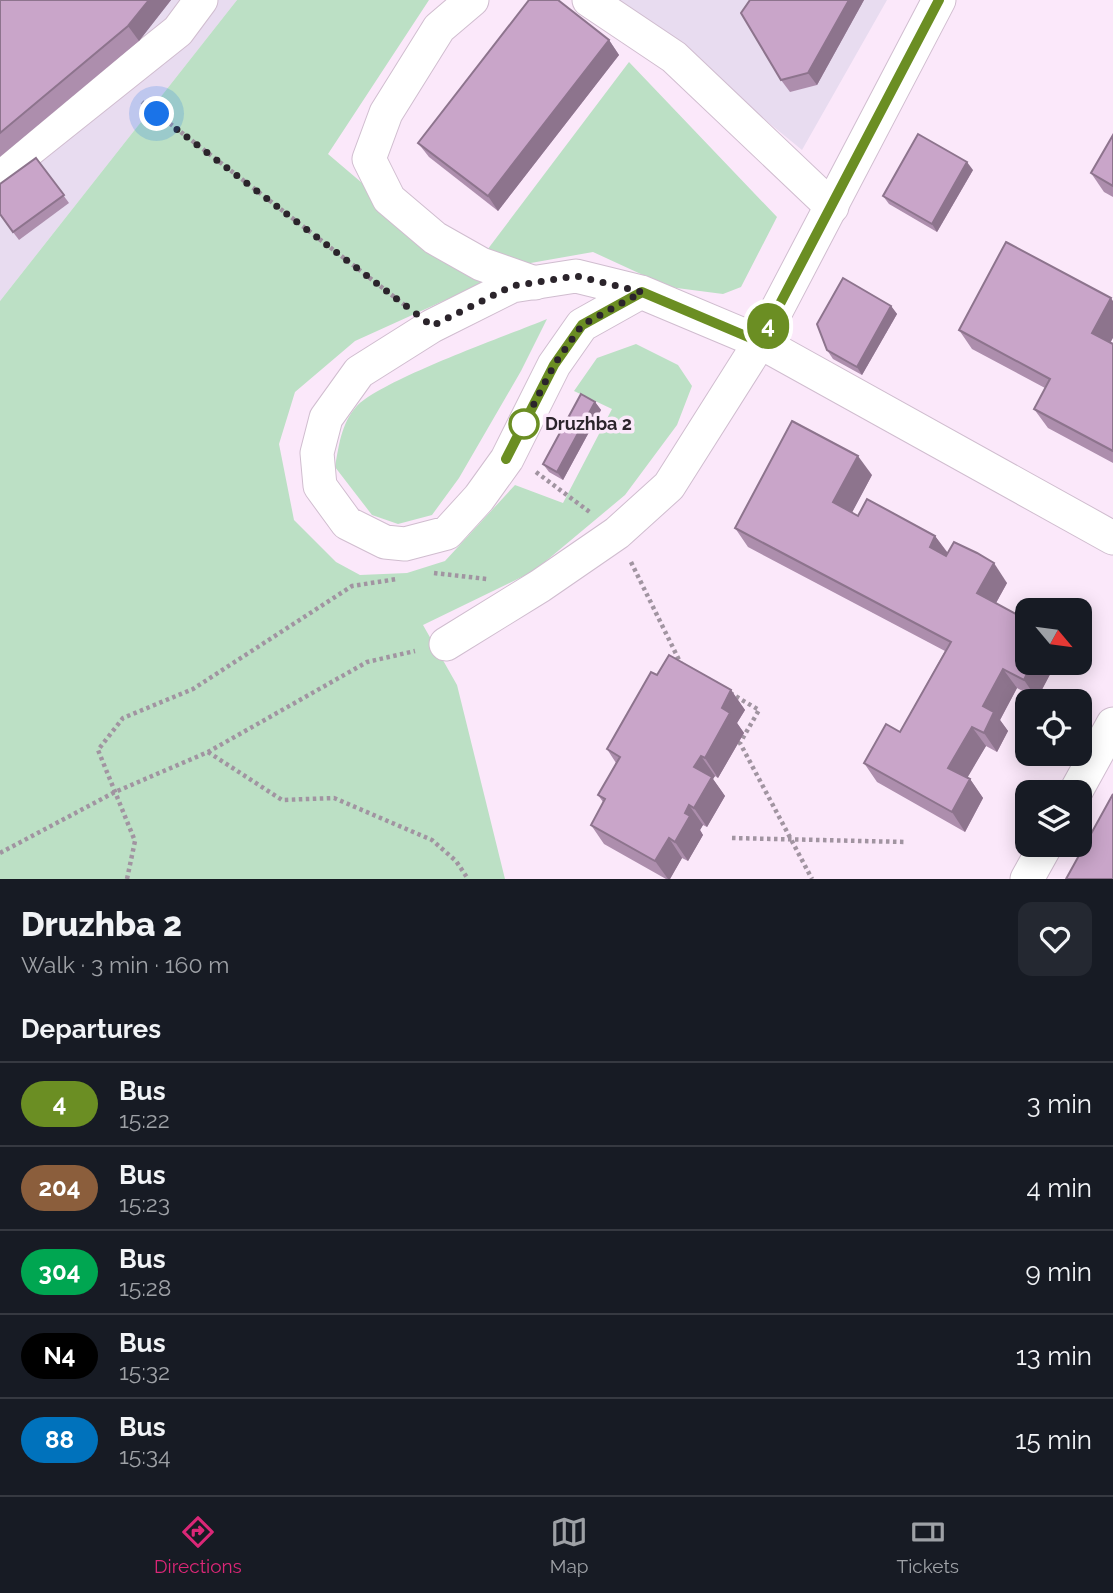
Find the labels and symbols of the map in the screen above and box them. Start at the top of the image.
your location [139,96,174,131]
line badge: 4 [745,303,791,349]
marker: Druzhba 2 [509,409,539,439]
place label: Druzhba 2 [545,413,632,434]
north arrow [1015,598,1092,676]

